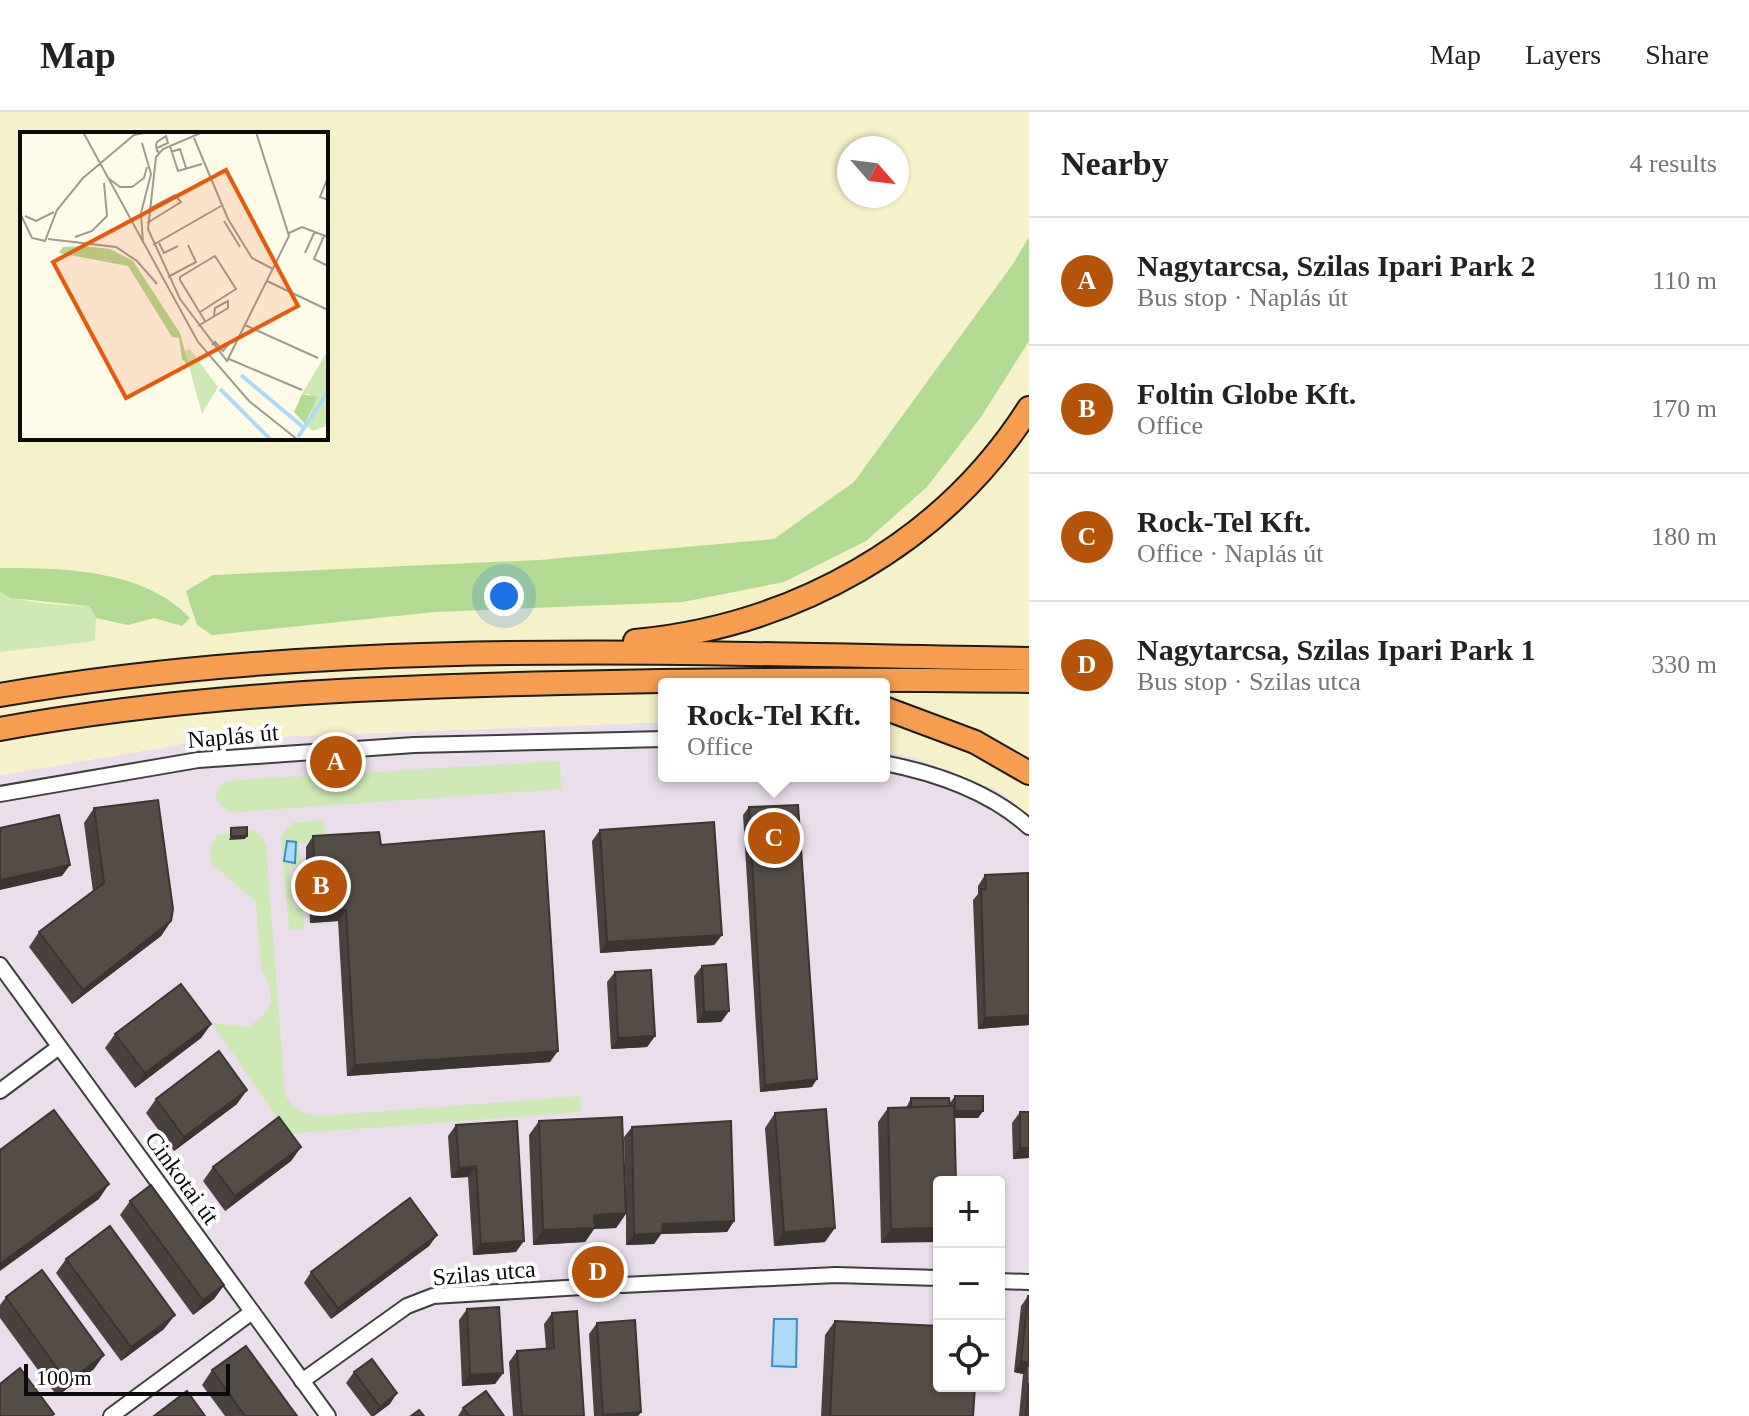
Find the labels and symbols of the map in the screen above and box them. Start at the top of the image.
inset map [20,132,328,440]
north arrow [837,136,909,208]
your location [484,576,524,616]
street label: Naplás út [186,719,280,753]
pin: A [310,732,362,792]
pin: C [748,808,800,868]
pin: B [295,856,347,916]
street label: Cinkotai út [140,1127,224,1229]
pin: D [572,1242,624,1302]
street label: Szilas utca [431,1256,537,1290]
scale bar [24,1360,230,1396]

